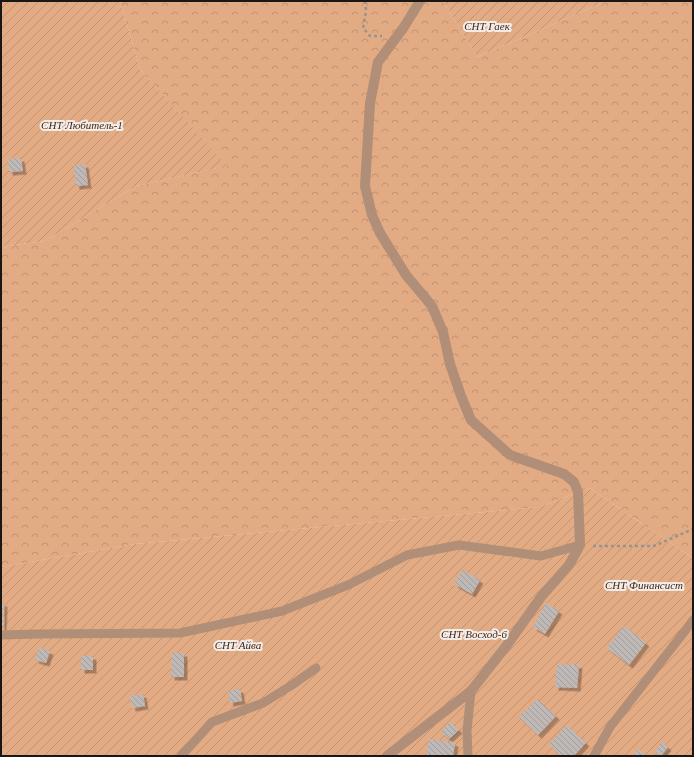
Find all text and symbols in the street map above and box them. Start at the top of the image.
park label: СНТ Гаек [464,20,511,32]
park label: СНТ Любитель-1 [41,119,123,131]
park label: СНТ Финансист [605,579,683,591]
park label: СНТ Восход-6 [441,628,507,640]
park label: СНТ Айва [215,639,262,651]

